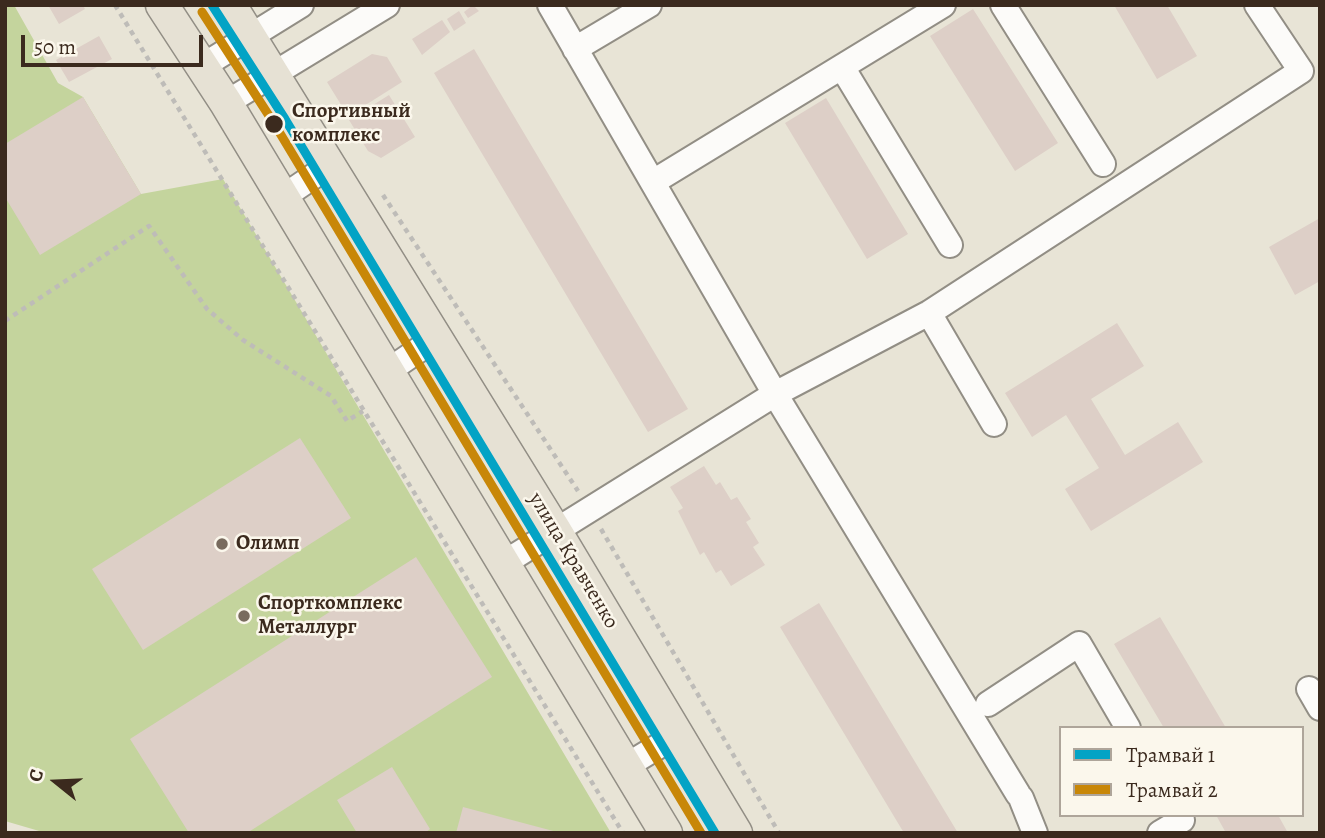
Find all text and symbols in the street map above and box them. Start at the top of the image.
scale bar [24,21,206,65]
text: 50 m [34,33,76,61]
place label: Спортивный комплекс [292,99,411,149]
marker: Спортивный комплекс [263,113,285,135]
street label: улица Кравченко [522,488,624,634]
place label: Олимп [236,531,300,557]
marker: Олимп [214,536,230,552]
place label: Спорткомплекс Металлург [258,591,403,641]
marker: Спорткомплекс Металлург [236,608,252,624]
legend [1059,726,1304,817]
text: Трамвай 1 [1126,741,1215,769]
north arrow [21,747,91,817]
text: С [22,766,50,785]
text: Трамвай 2 [1126,776,1218,804]

